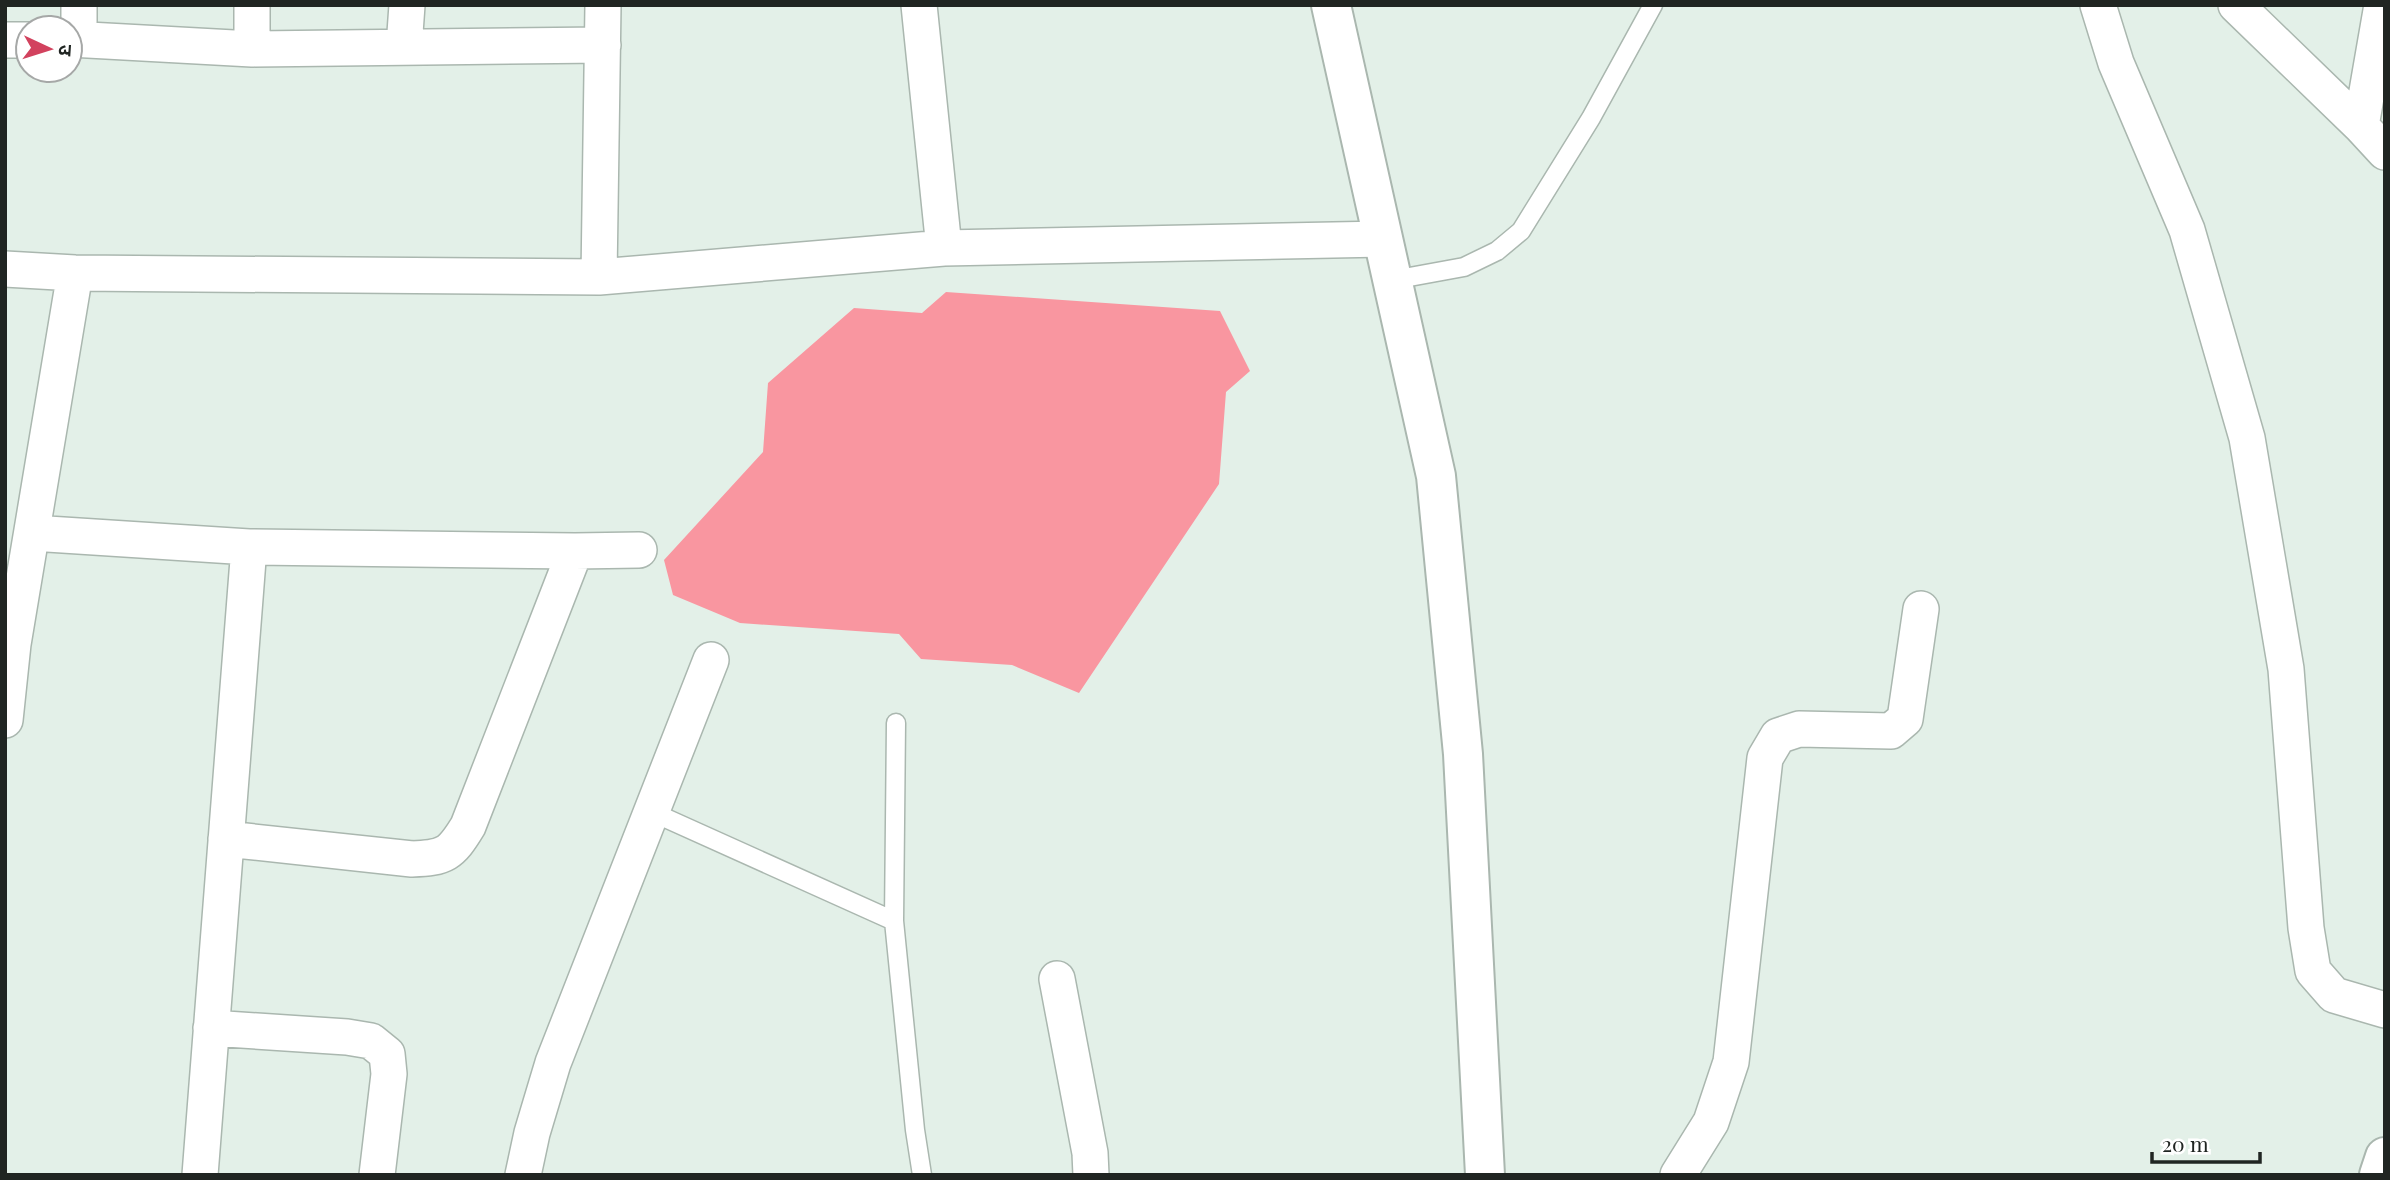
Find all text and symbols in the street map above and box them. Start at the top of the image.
north arrow [14,14,84,84]
text: उ [54,44,80,58]
scale bar [2152,1120,2260,1164]
text: 20 m [2162,1129,2209,1157]

